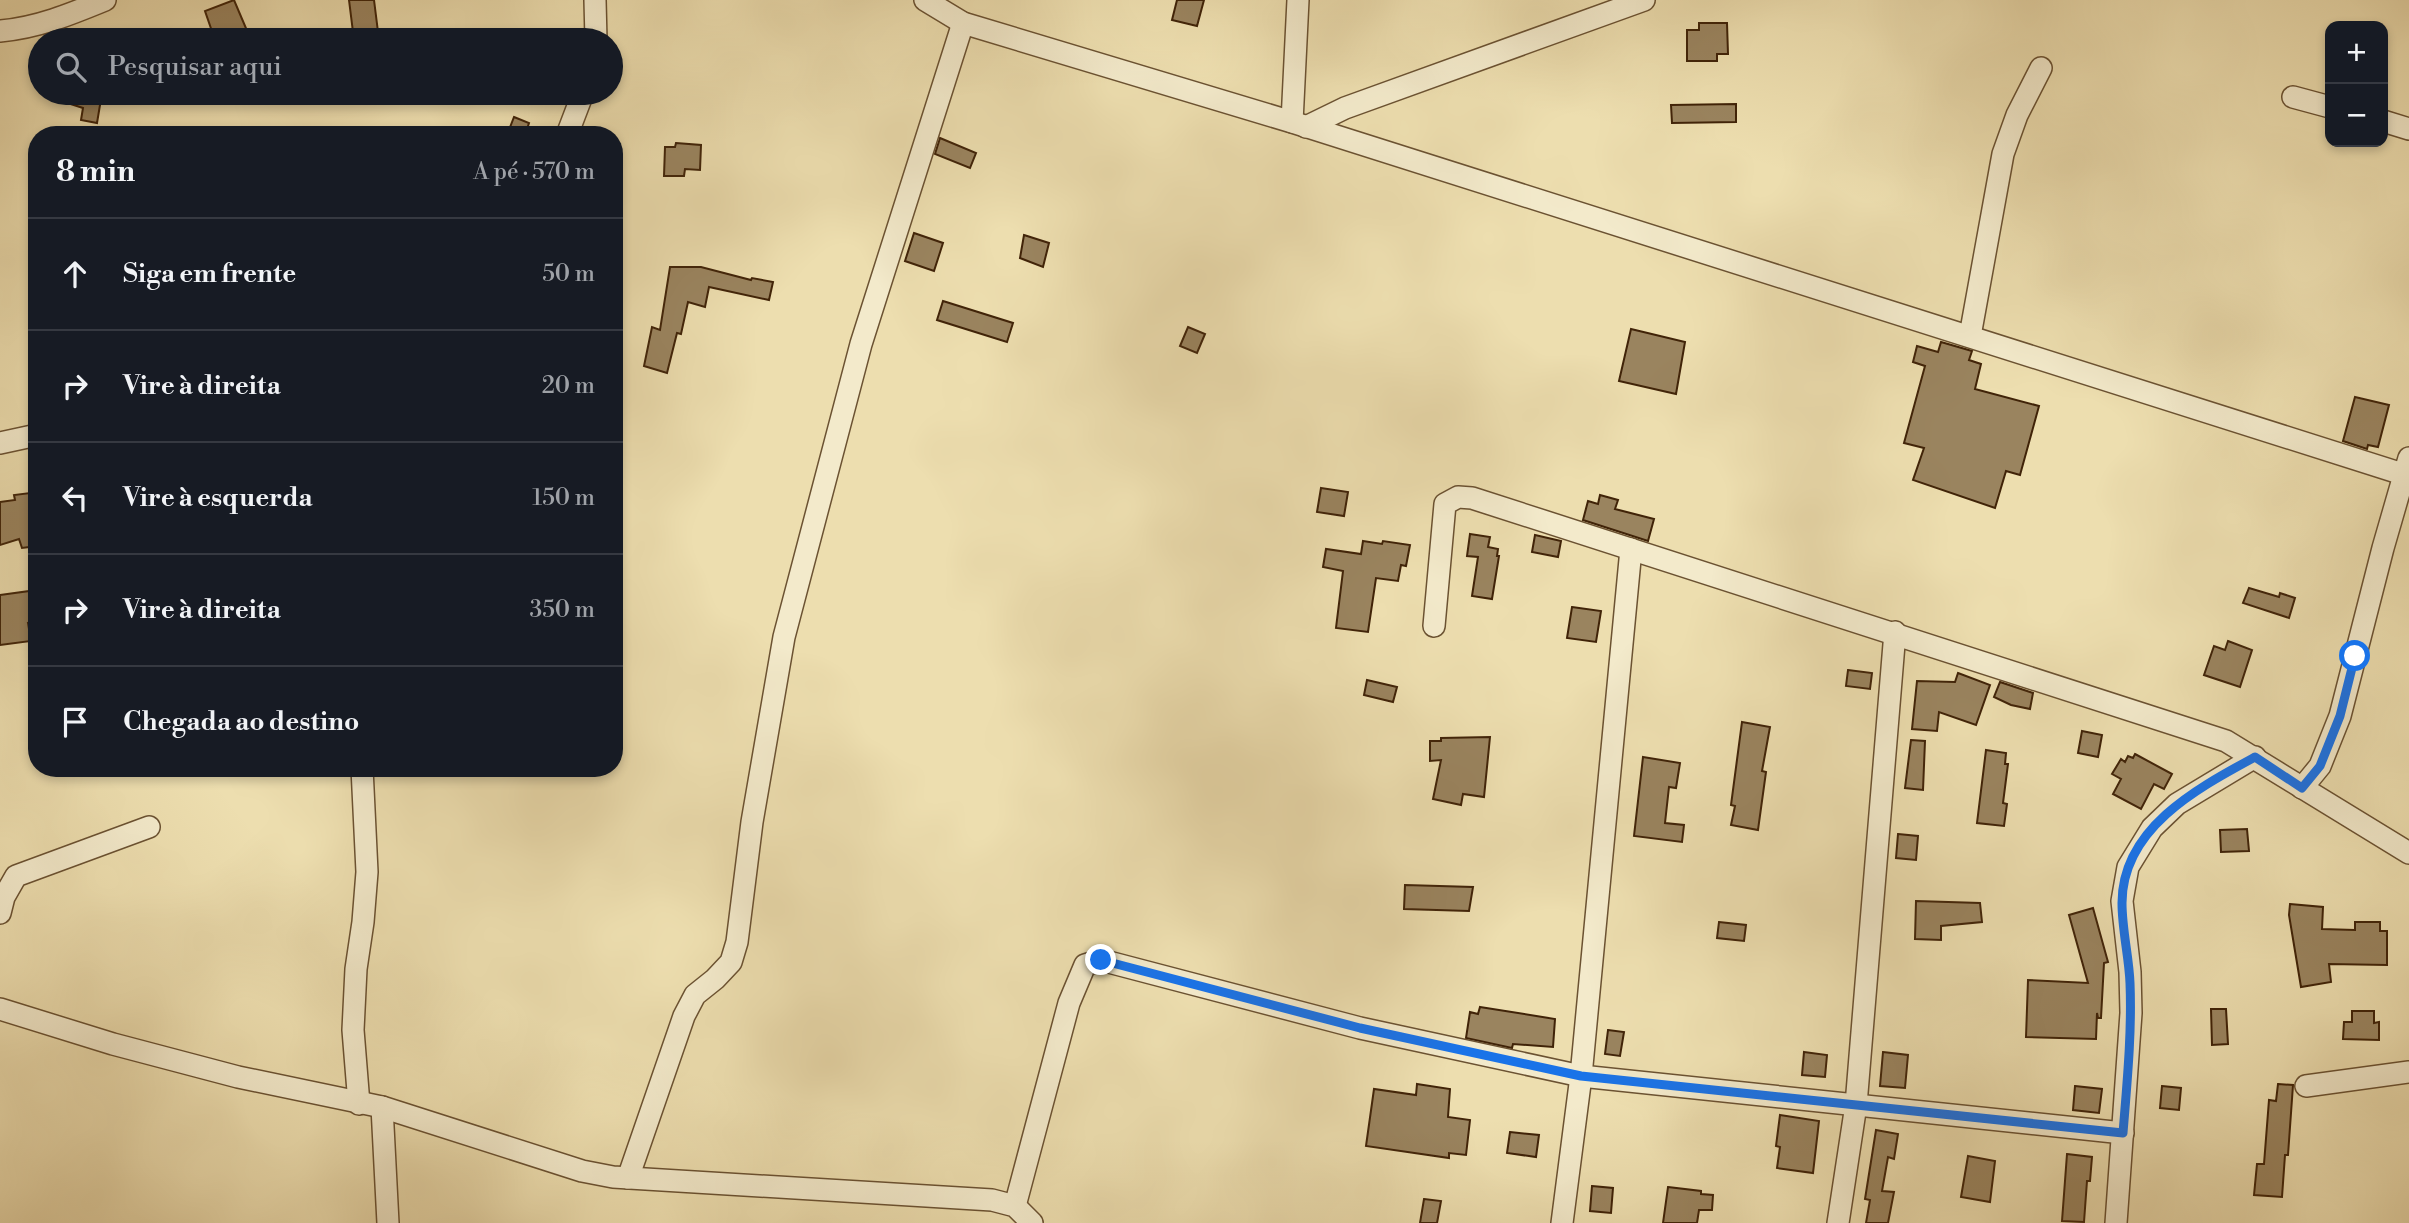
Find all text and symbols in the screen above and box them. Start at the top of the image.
map controls [2325,21,2388,147]
button: + [2325,21,2388,84]
search box [28,28,623,105]
icon: search [52,48,90,86]
text: Pesquisar aqui [108,51,282,83]
button: − [2325,84,2388,147]
text: 8 min [56,153,135,191]
text: A pé · 570 m [473,158,595,186]
icon: ahead [56,255,94,293]
text: Siga em frente [123,258,296,290]
text: 50 m [542,260,595,288]
icon: right [56,367,94,405]
text: Vire à direita [123,370,281,402]
text: 20 m [542,372,595,400]
icon: left [56,479,94,517]
text: Vire à esquerda [123,482,313,514]
text: 150 m [532,484,595,512]
icon: right [56,591,94,629]
text: Vire à direita [123,594,281,626]
text: 350 m [529,596,595,624]
route start [2339,640,2370,671]
icon: arrive [56,703,94,741]
text: Chegada ao destino [123,706,359,738]
route end [1085,944,1116,975]

